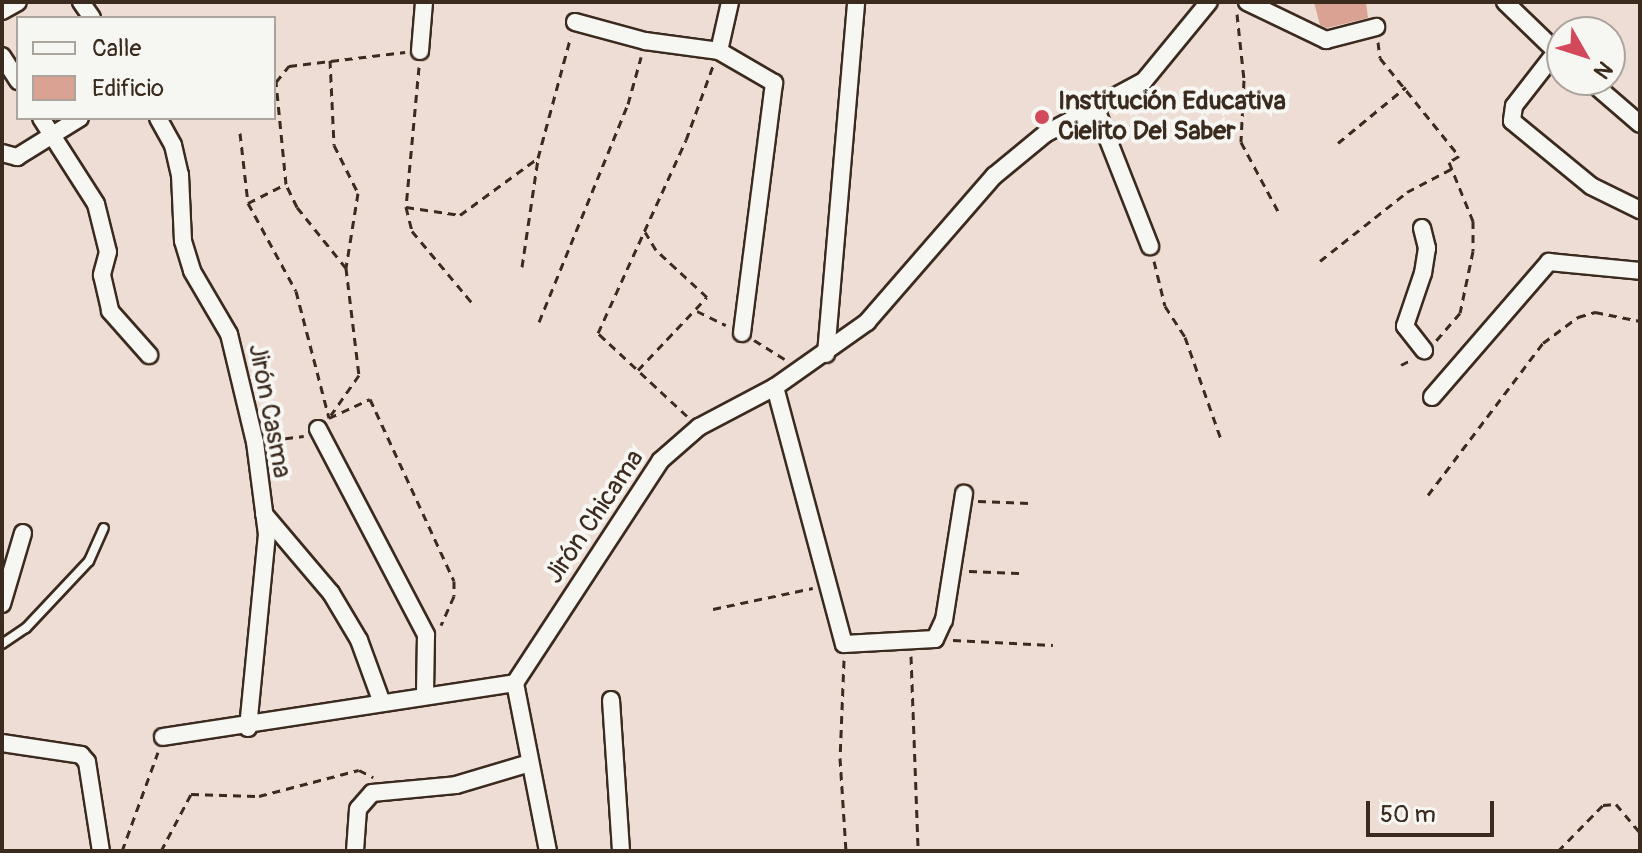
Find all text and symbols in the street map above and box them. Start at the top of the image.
legend [16,16,276,120]
north arrow [1546,16,1626,96]
text: Calle [92,34,141,63]
text: N [1588,55,1619,84]
text: Edificio [92,74,164,103]
place label: Institución Educativa Cielito Del Saber [1058,86,1286,148]
marker: Institución Educativa Cielito Del Saber [1033,108,1051,126]
street label: Jirón Casma [241,341,297,481]
street label: Jirón Chicama [539,444,651,590]
scale bar [1370,785,1498,835]
text: 50 m [1380,800,1436,829]

